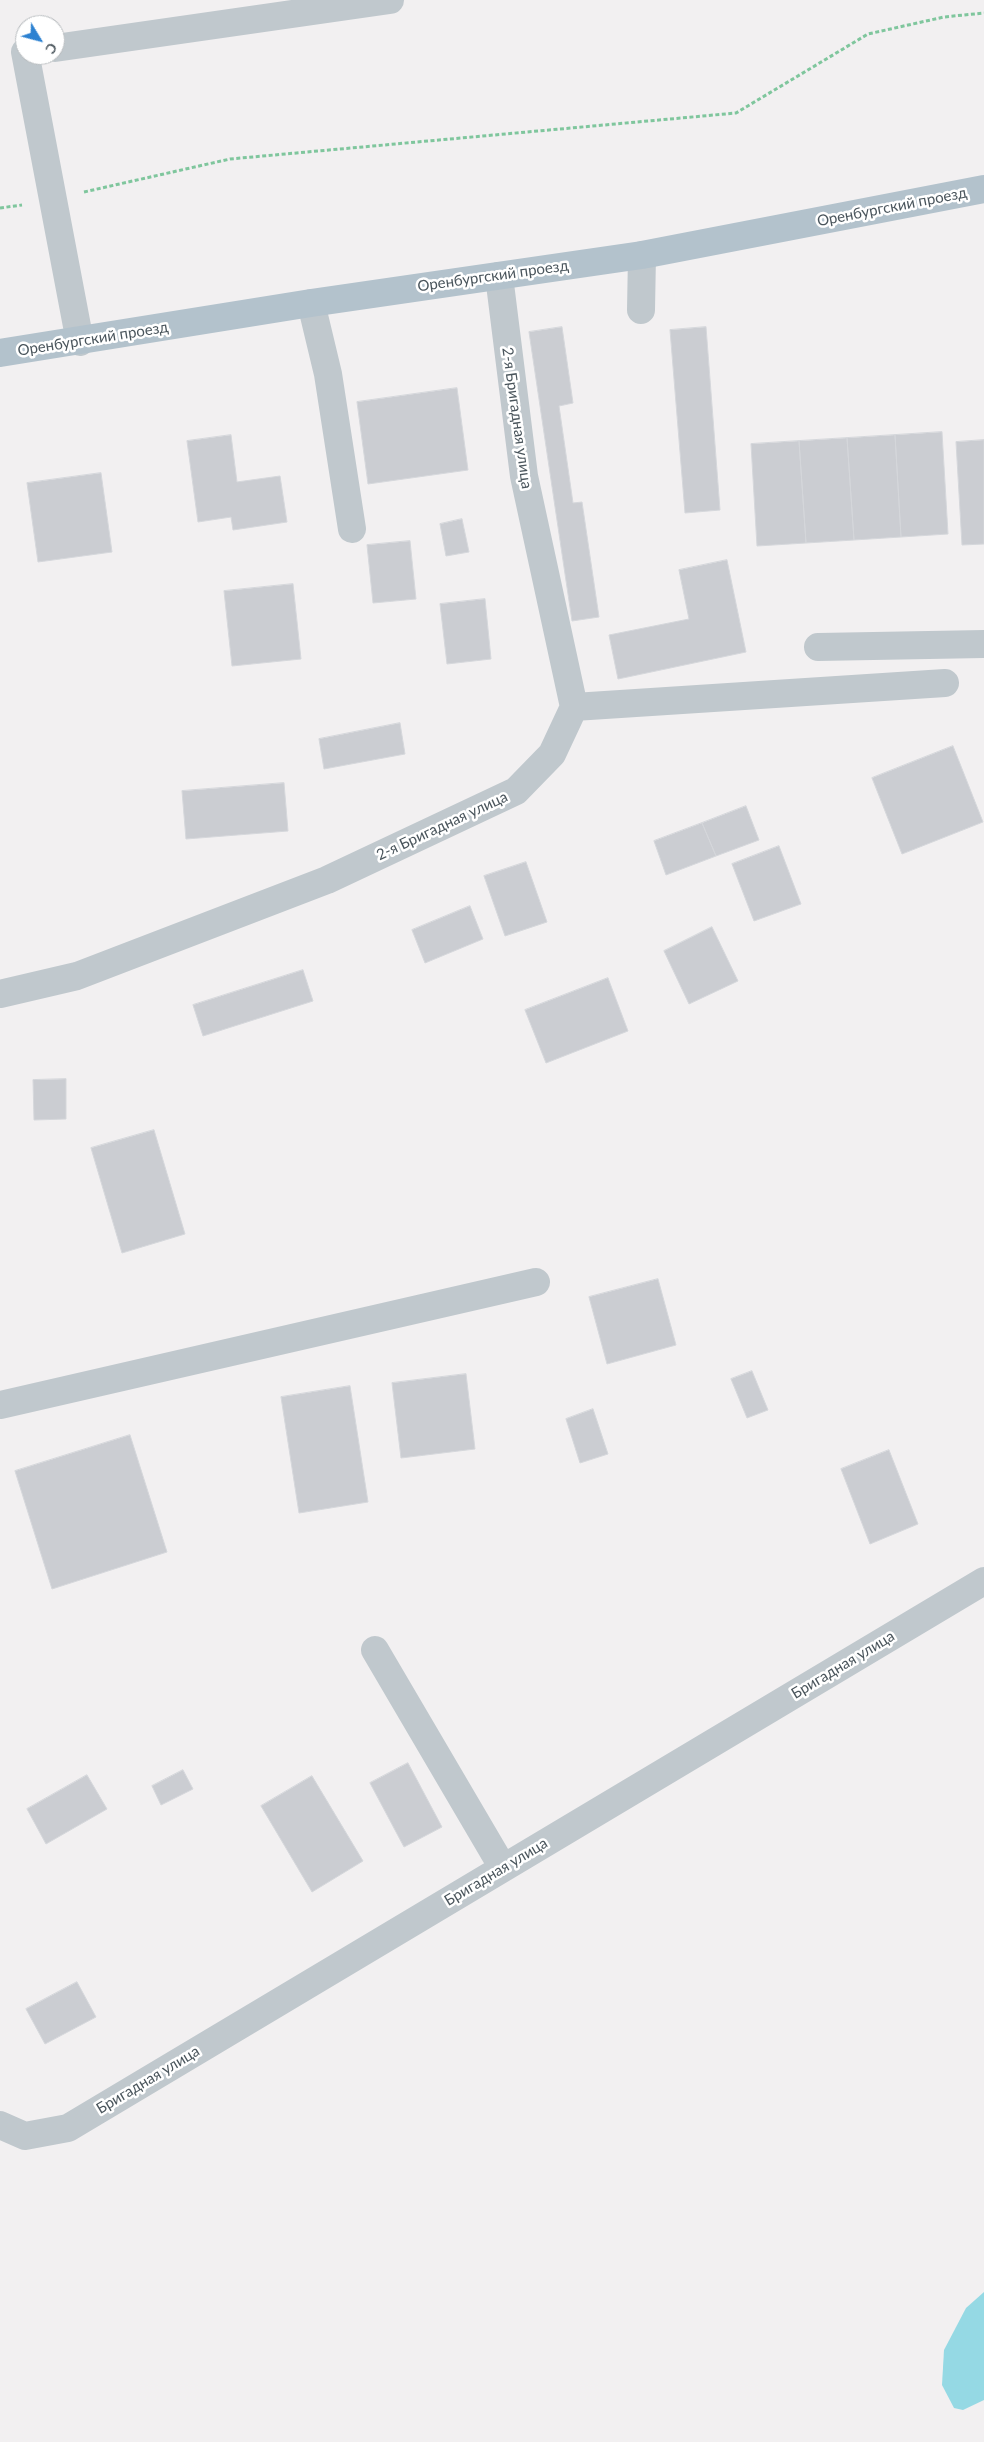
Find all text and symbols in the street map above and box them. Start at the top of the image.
north arrow [15,15,65,65]
text: С [42,40,61,58]
street label: Оренбургский проезд [816,184,968,230]
street label: Оренбургский проезд [416,256,570,296]
street label: Оренбургский проезд [16,318,170,360]
street label: 2-я Бригадная улица [498,346,536,490]
street label: 2-я Бригадная улица [374,788,510,864]
street label: Бригадная улица [788,1627,898,1703]
street label: Бригадная улица [441,1834,551,1910]
street label: Бригадная улица [93,2042,203,2118]

